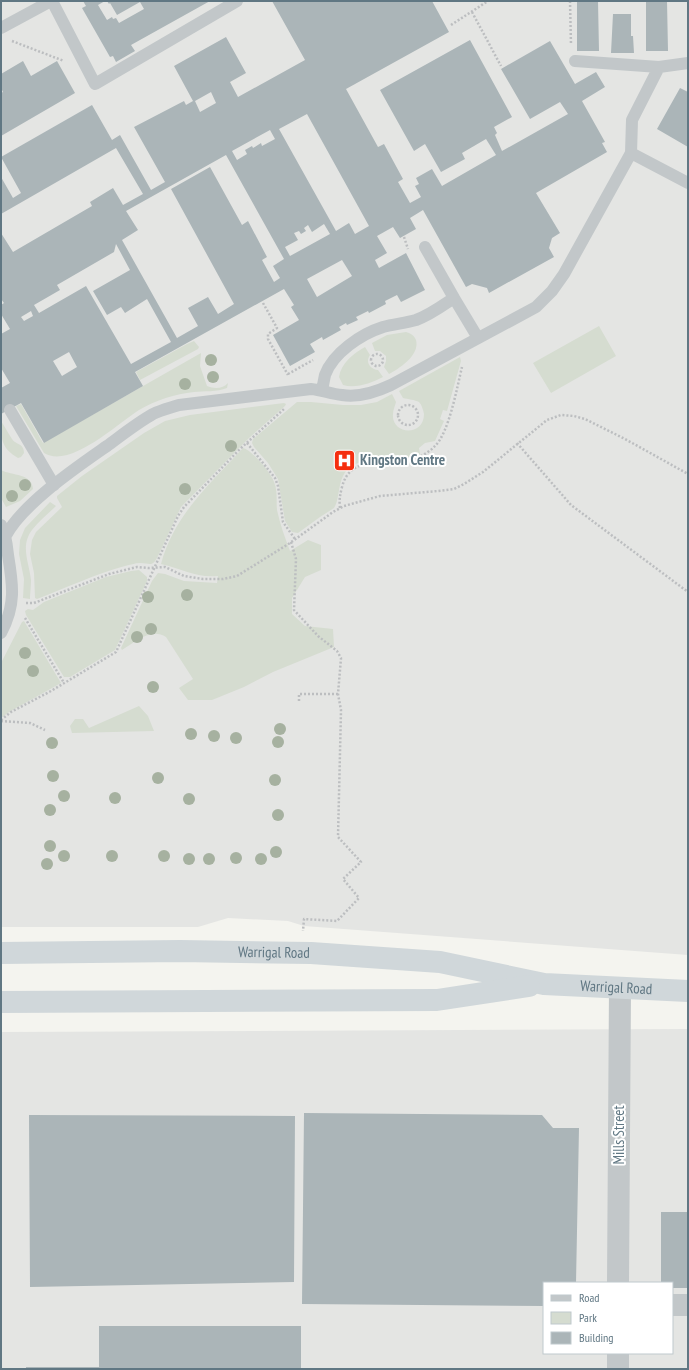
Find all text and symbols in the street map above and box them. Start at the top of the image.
hospital icon: Kingston Centre [331,447,357,473]
place label: Kingston Centre [360,450,445,469]
street label: Warrigal Road [238,942,310,962]
street label: Warrigal Road [580,976,653,998]
street label: Mills Street [609,1105,628,1165]
legend [543,1282,673,1354]
text: Road [579,1290,599,1305]
text: Park [579,1310,597,1325]
text: Building [579,1330,614,1345]

